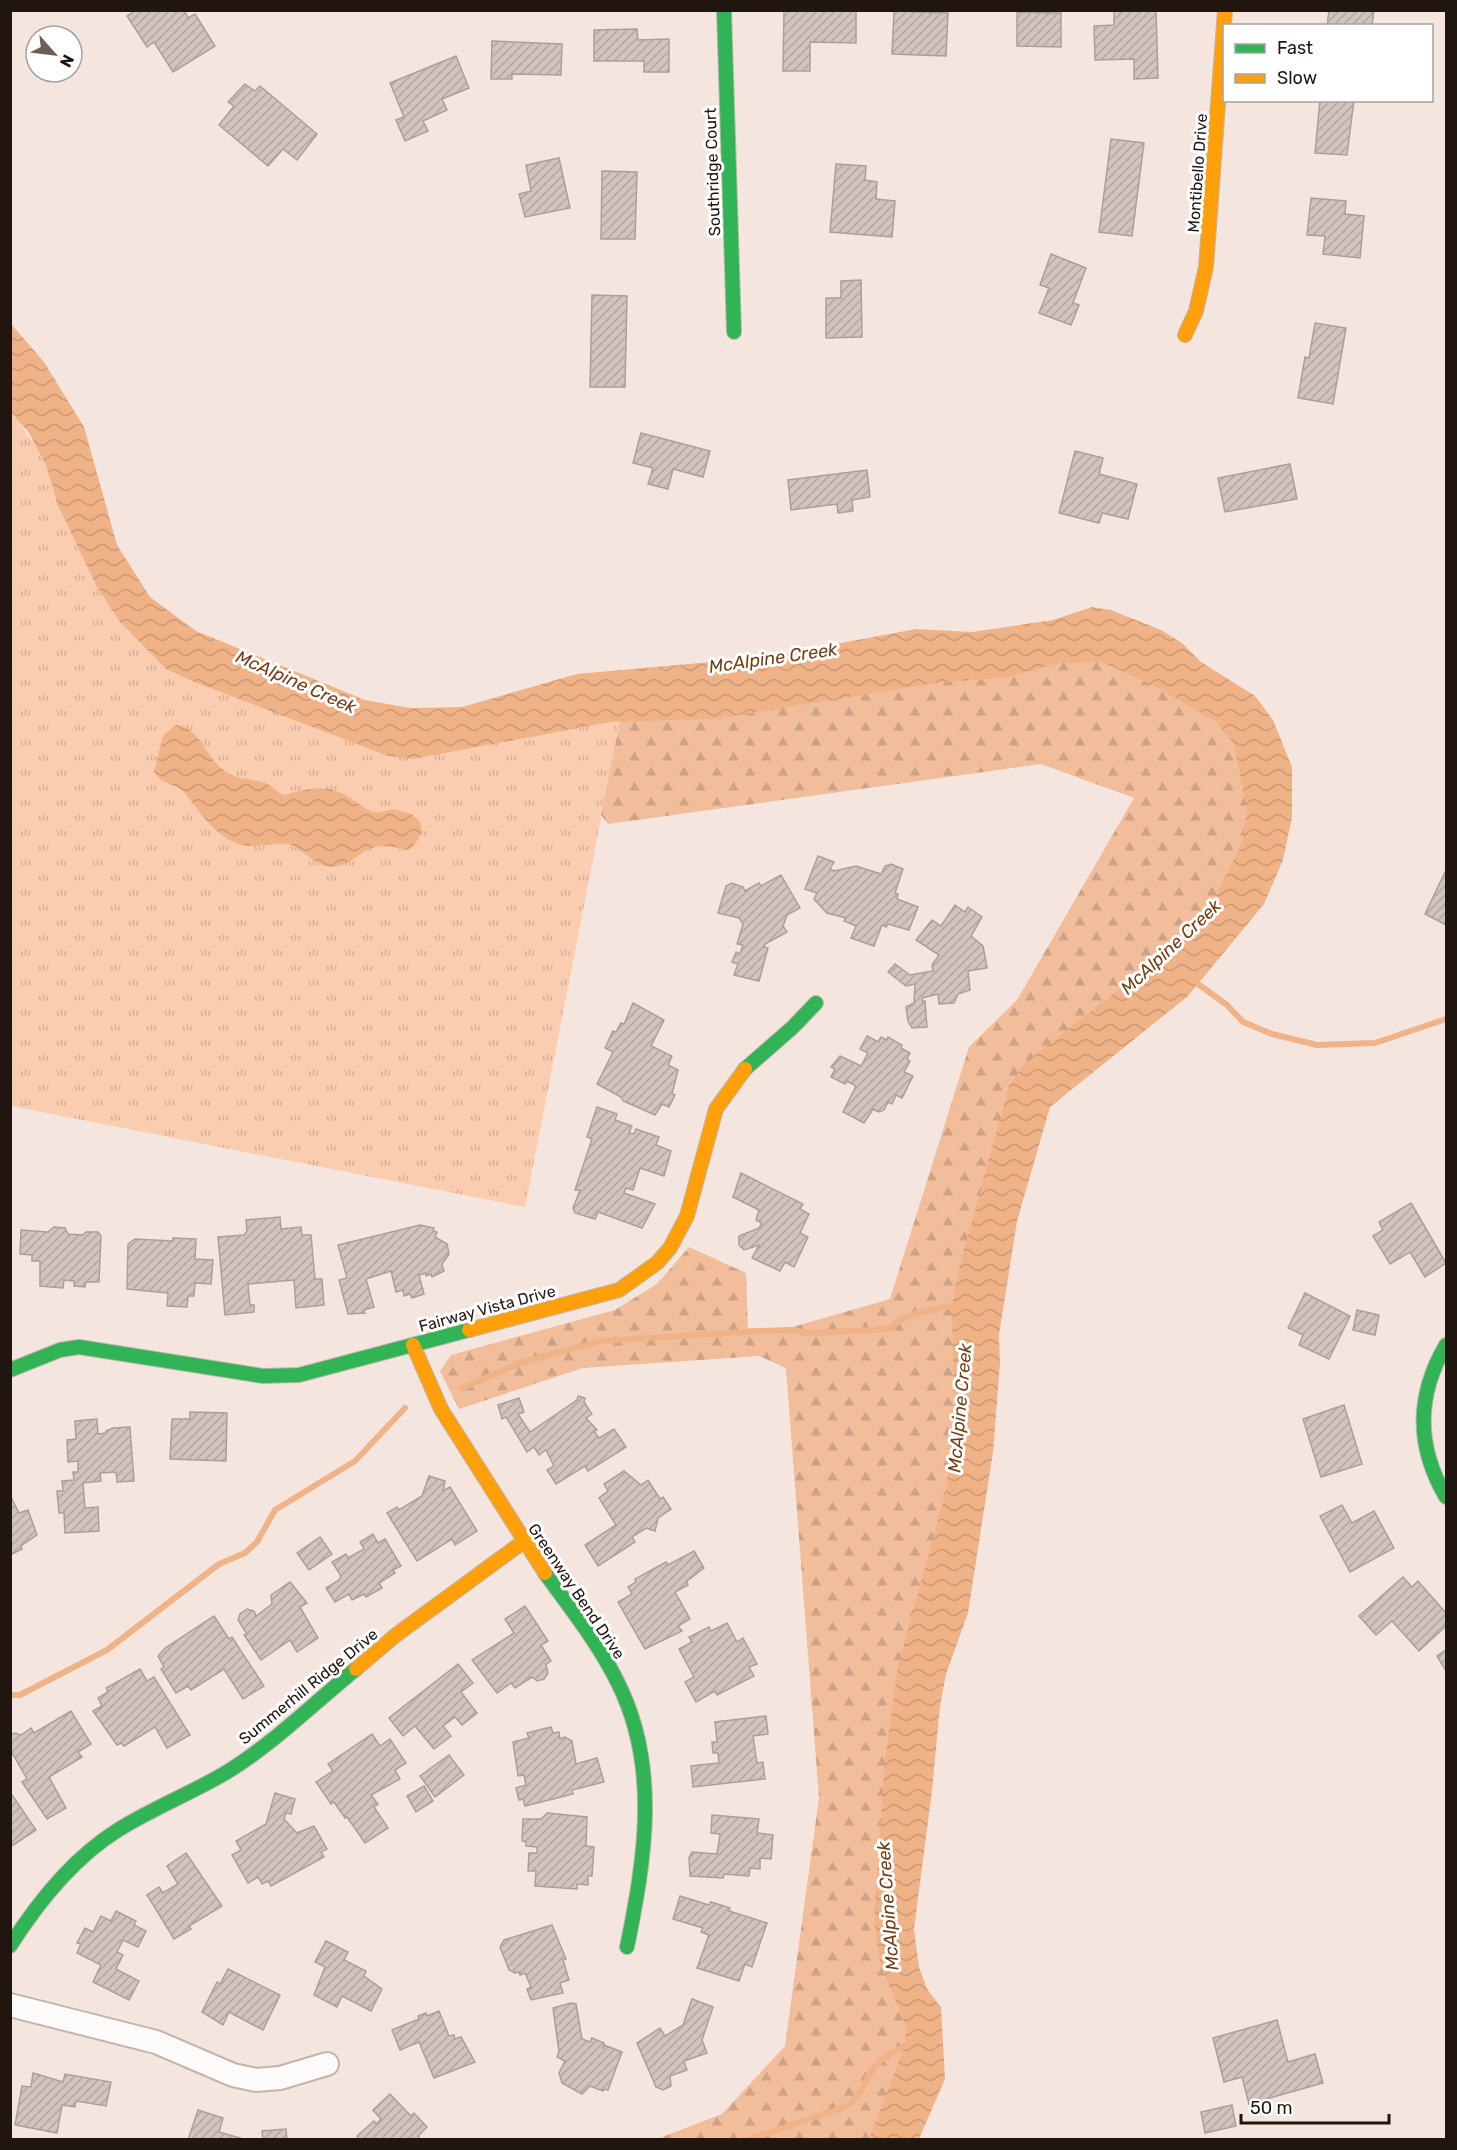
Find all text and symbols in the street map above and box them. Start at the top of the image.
north arrow [24,24,84,84]
legend [1223,24,1433,102]
text: Fast [1277,37,1313,59]
text: N [56,51,78,70]
text: Slow [1277,67,1317,89]
street label: Southridge Court [701,107,724,237]
street label: Montibello Drive [1184,113,1211,233]
water label: McAlpine Creek [707,638,839,678]
water label: McAlpine Creek [232,646,360,719]
water label: McAlpine Creek [1116,894,1226,999]
street label: Fairway Vista Drive [417,1281,558,1336]
water label: McAlpine Creek [943,1342,977,1473]
street label: Greenway Bend Drive [524,1520,629,1663]
street label: Summerhill Ridge Drive [235,1624,382,1748]
water label: McAlpine Creek [872,1840,903,1971]
scale bar [1241,2087,1390,2125]
text: 50 m [1250,2097,1293,2119]

